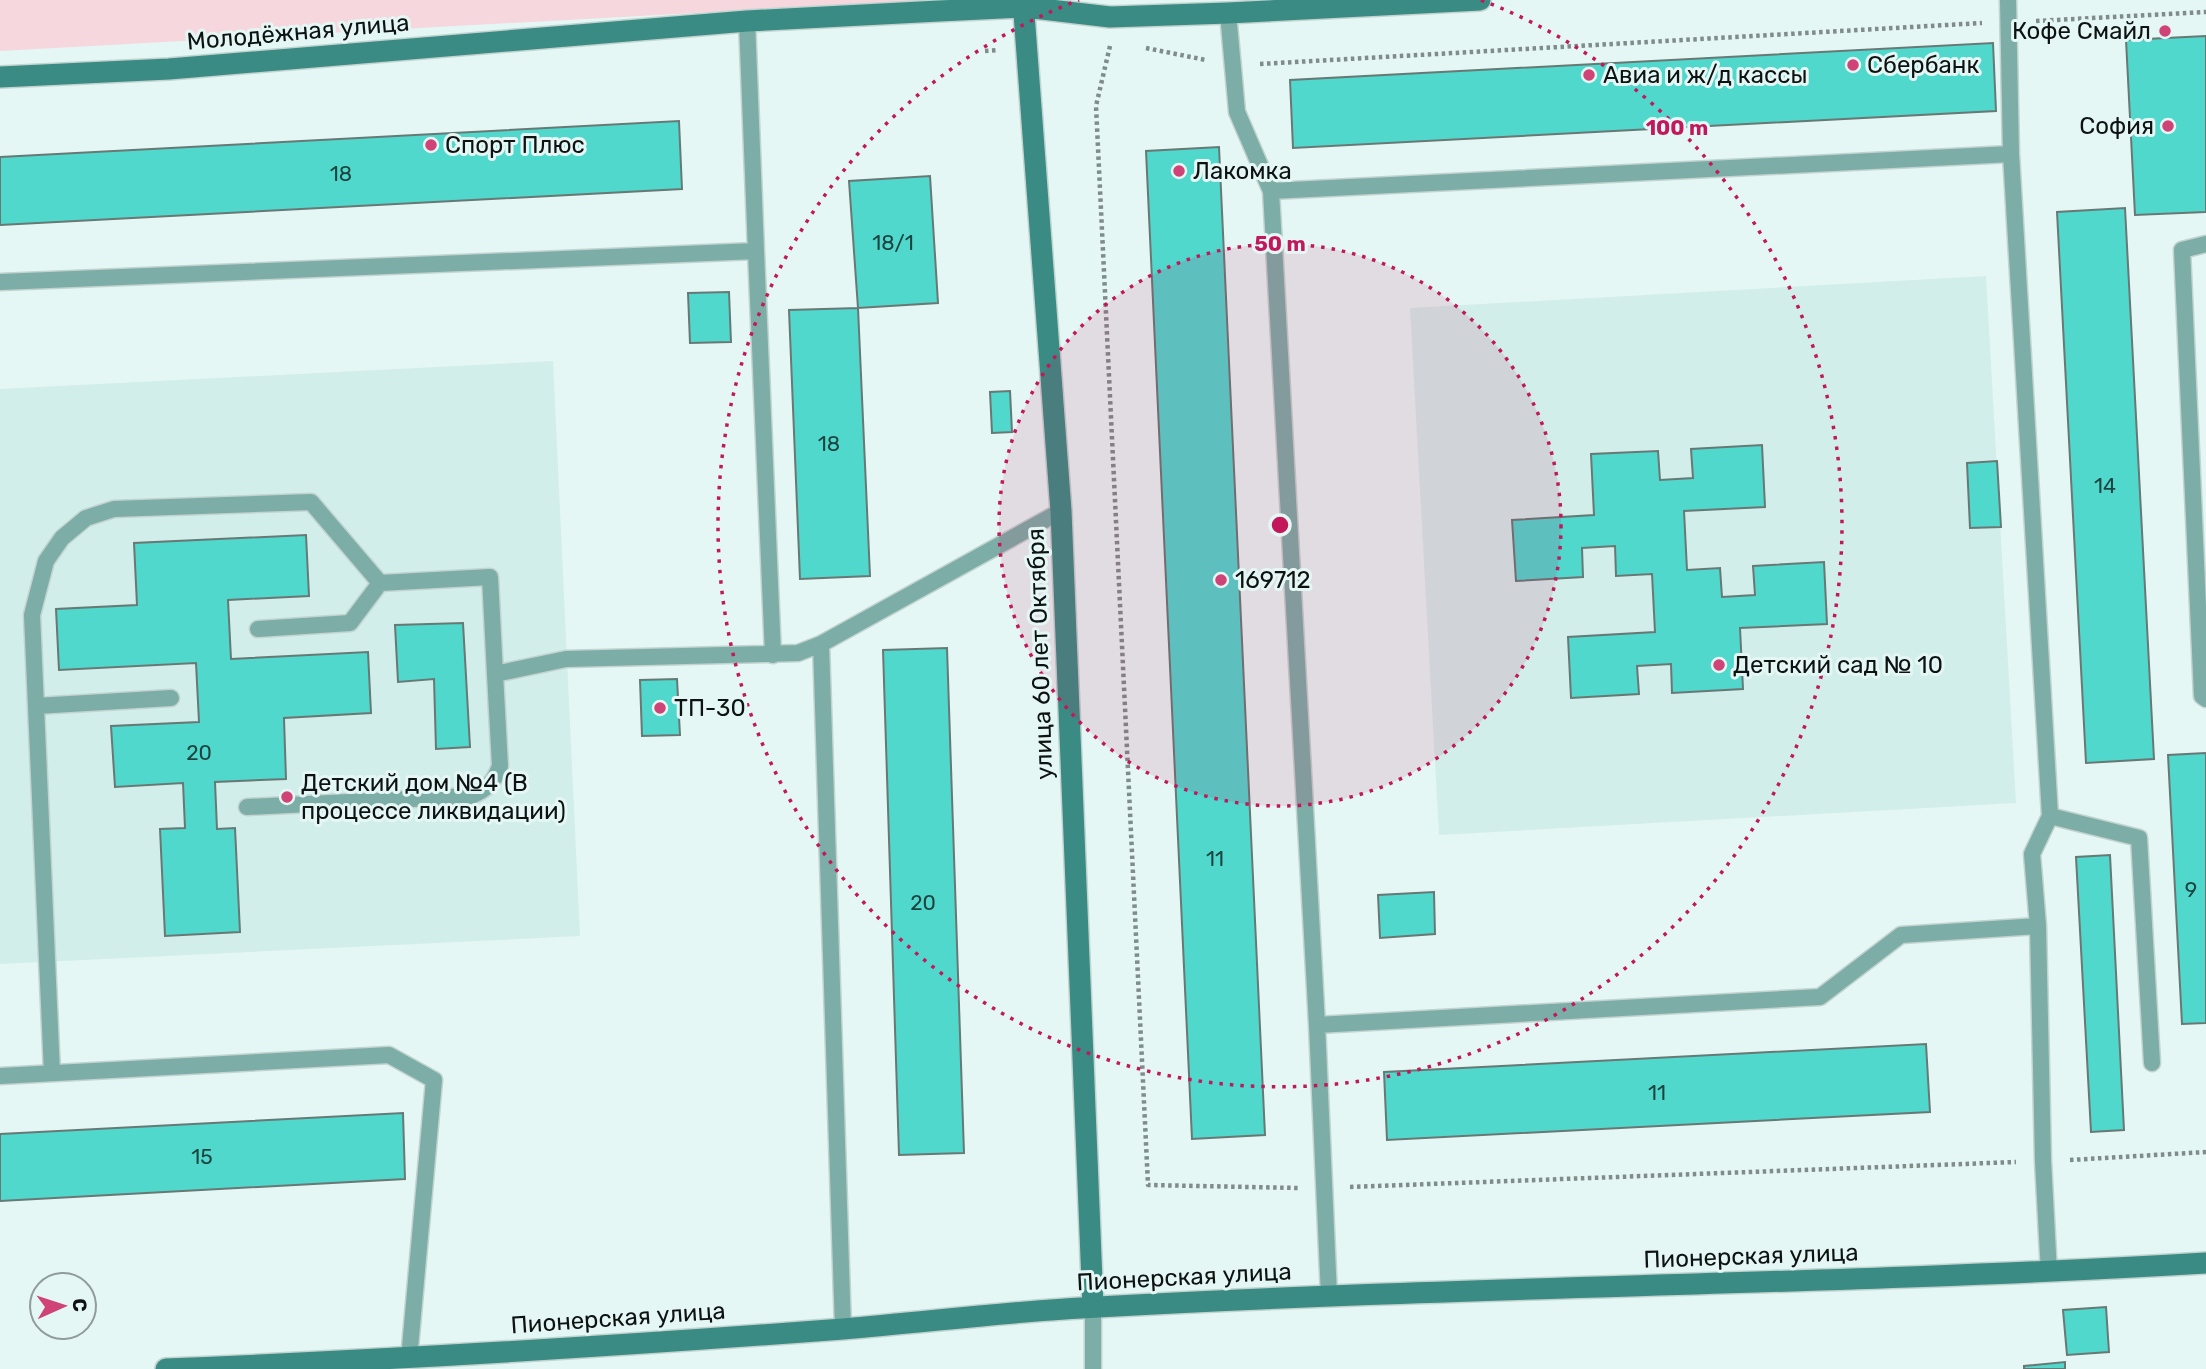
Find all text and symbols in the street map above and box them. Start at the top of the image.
street label: Молодёжная улица [186,8,410,56]
place label: Кофе Смайл [2012,17,2151,45]
marker: Кофе Смайл [2157,23,2173,39]
place label: Сбербанк [1867,51,1979,79]
marker: Сбербанк [1845,57,1861,73]
place label: Авиа и ж/д кассы [1603,61,1807,89]
marker: Авиа и ж/д кассы [1581,67,1597,83]
place label: София [2079,112,2154,140]
text: 100 m [1646,115,1708,140]
marker: София [2160,118,2176,134]
place label: Спорт Плюс [445,131,585,159]
marker: Спорт Плюс [423,137,439,153]
place label: Лакомка [1193,157,1292,185]
house number: 18 [330,161,352,186]
marker: Лакомка [1171,163,1187,179]
house number: 18/1 [872,230,914,255]
text: 50 m [1254,231,1306,256]
house number: 18 [818,431,840,456]
house number: 14 [2094,473,2116,498]
centre of rings [1268,513,1292,537]
street label: улица 60 лет Октября [1022,528,1058,780]
place label: 169712 [1235,566,1311,594]
marker: 169712 [1213,572,1229,588]
place label: Детский сад № 10 [1733,651,1943,679]
marker: Детский сад № 10 [1711,657,1727,673]
place label: ТП-30 [674,694,746,722]
marker: ТП-30 [652,700,668,716]
house number: 20 [186,740,212,765]
place label: Детский дом №4 (В процессе ликвидации) [301,769,566,825]
marker: Детский дом №4 (В процессе ликвидации) [279,789,295,805]
house number: 11 [1206,846,1224,871]
house number: 9 [2185,877,2197,902]
house number: 20 [910,890,936,915]
house number: 11 [1648,1080,1666,1105]
house number: 15 [191,1144,213,1169]
street label: Пионерская улица [1643,1238,1859,1274]
street label: Пионерская улица [1076,1257,1292,1297]
north arrow [28,1271,98,1341]
street label: Пионерская улица [510,1297,726,1339]
text: С [68,1298,91,1312]

